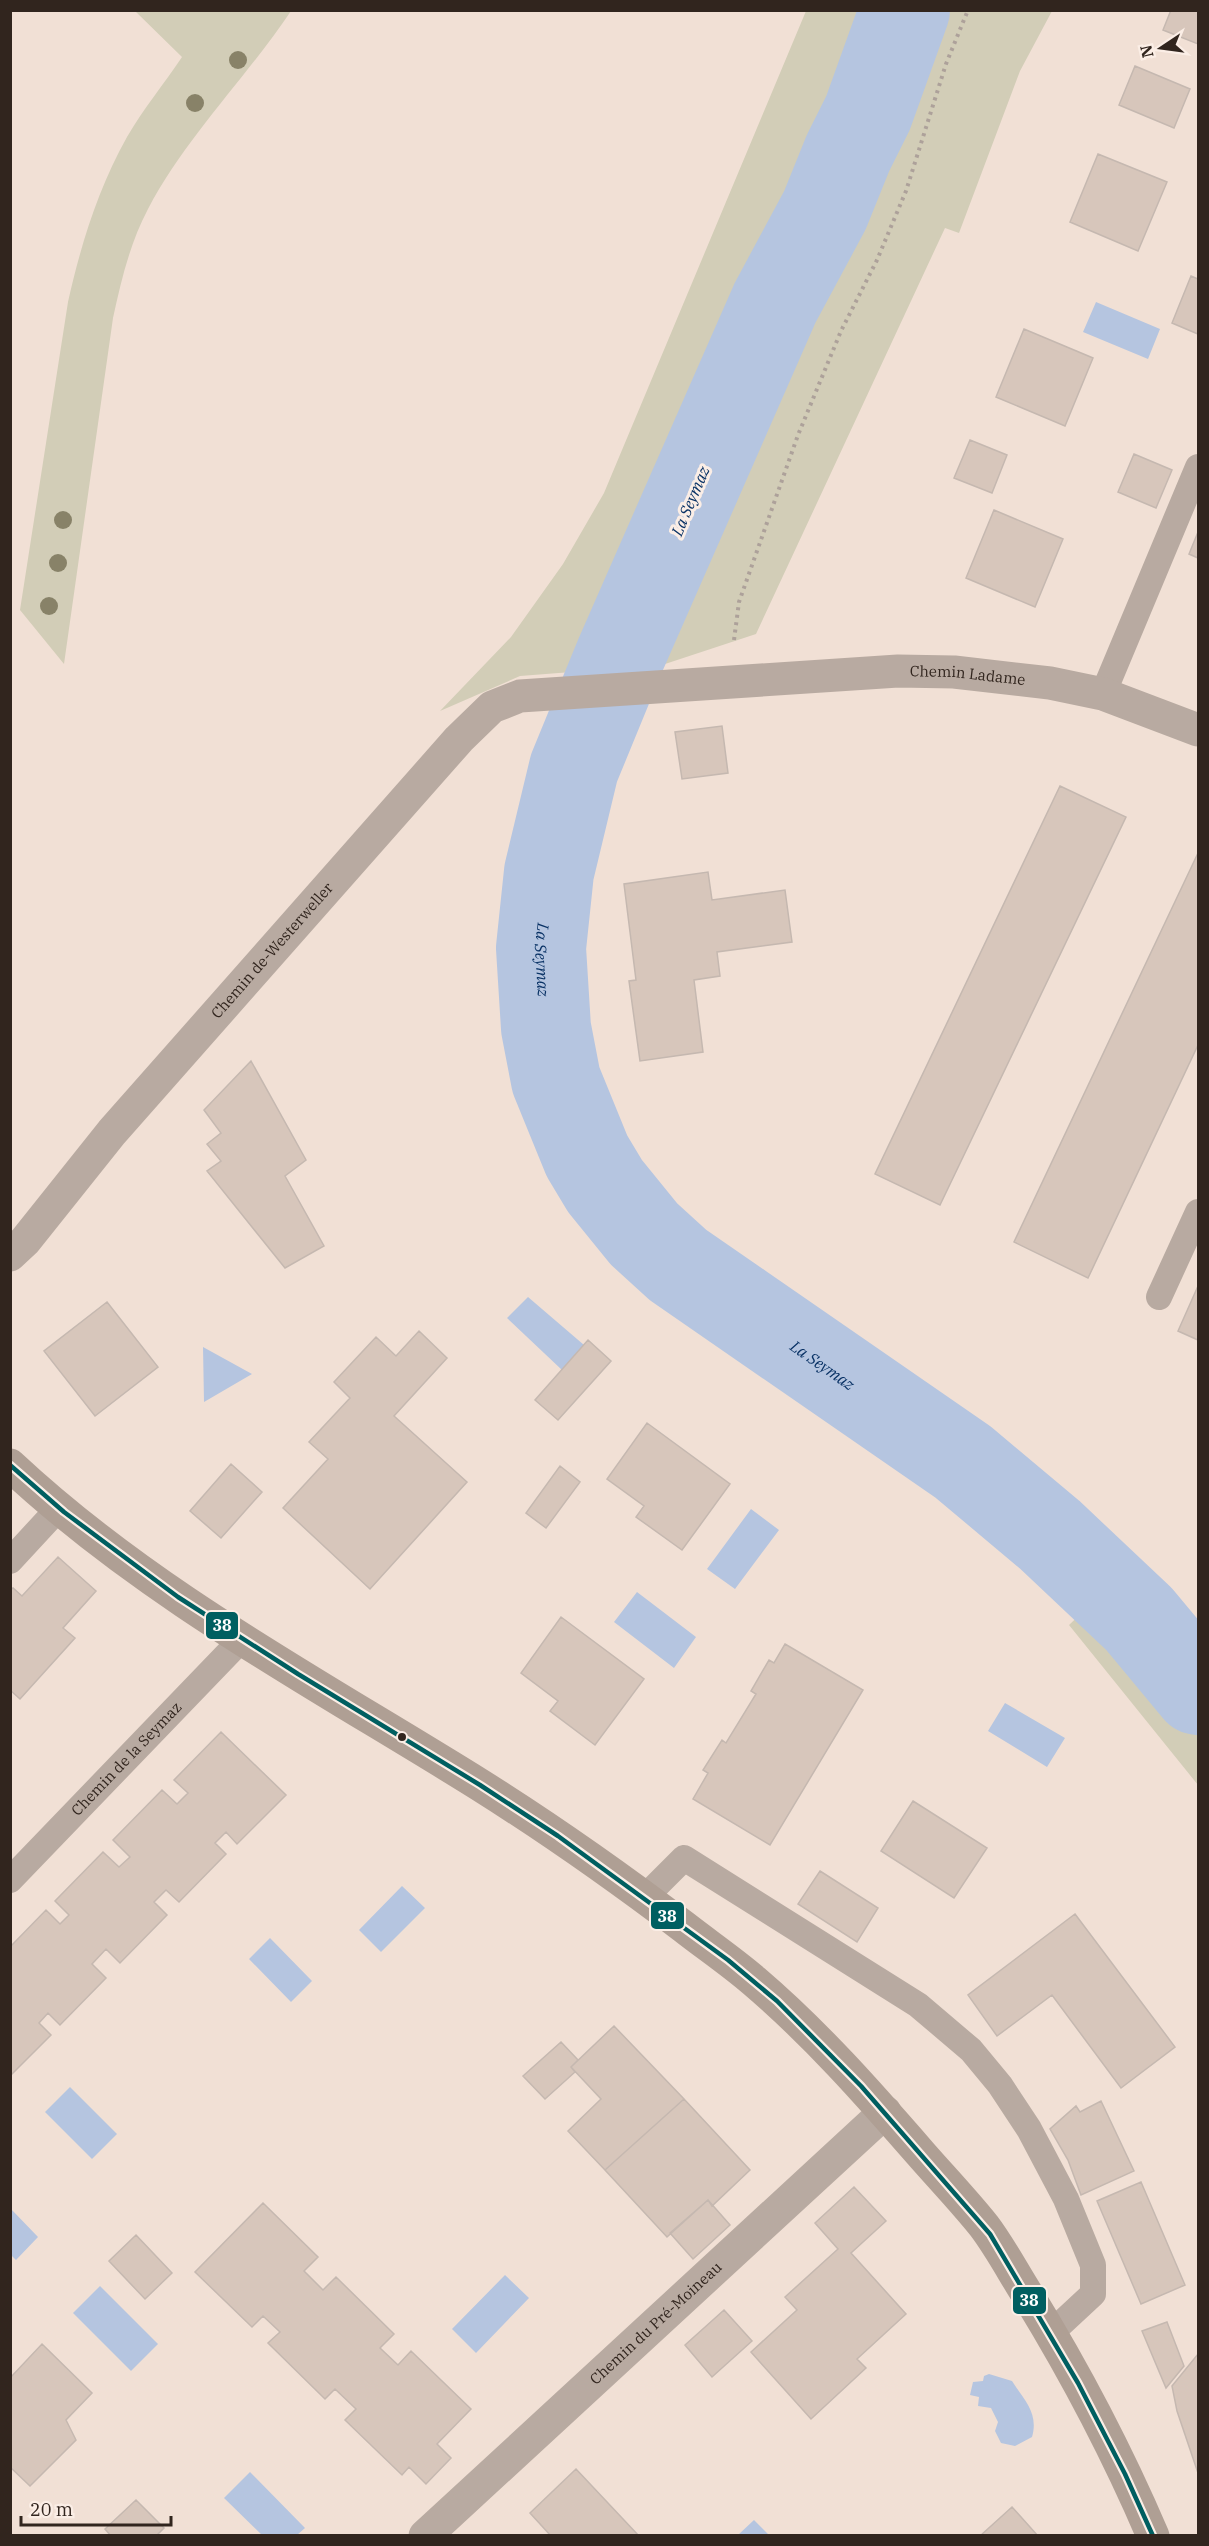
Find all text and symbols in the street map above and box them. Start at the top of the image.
north arrow [1131,18,1191,78]
text: N [1135,43,1158,60]
water label: La Seymaz [666,463,714,540]
street label: Chemin Ladame [910,661,1027,689]
street label: Chemin de-Westerweller [207,878,337,1022]
water label: La Seymaz [531,921,554,998]
water label: La Seymaz [786,1335,859,1394]
line badge: 38 [205,1611,239,1640]
text: 38 [212,1615,232,1635]
street label: Chemin de la Seymaz [67,1698,185,1820]
unlabelled marker [396,1731,408,1743]
line badge: 38 [650,1901,685,1930]
text: 38 [657,1906,677,1926]
street label: Chemin du Pré-Moineau [586,2257,725,2388]
line badge: 38 [1012,2286,1047,2315]
text: 38 [1019,2290,1039,2310]
scale bar [21,2489,171,2527]
text: 20 m [30,2498,73,2521]

